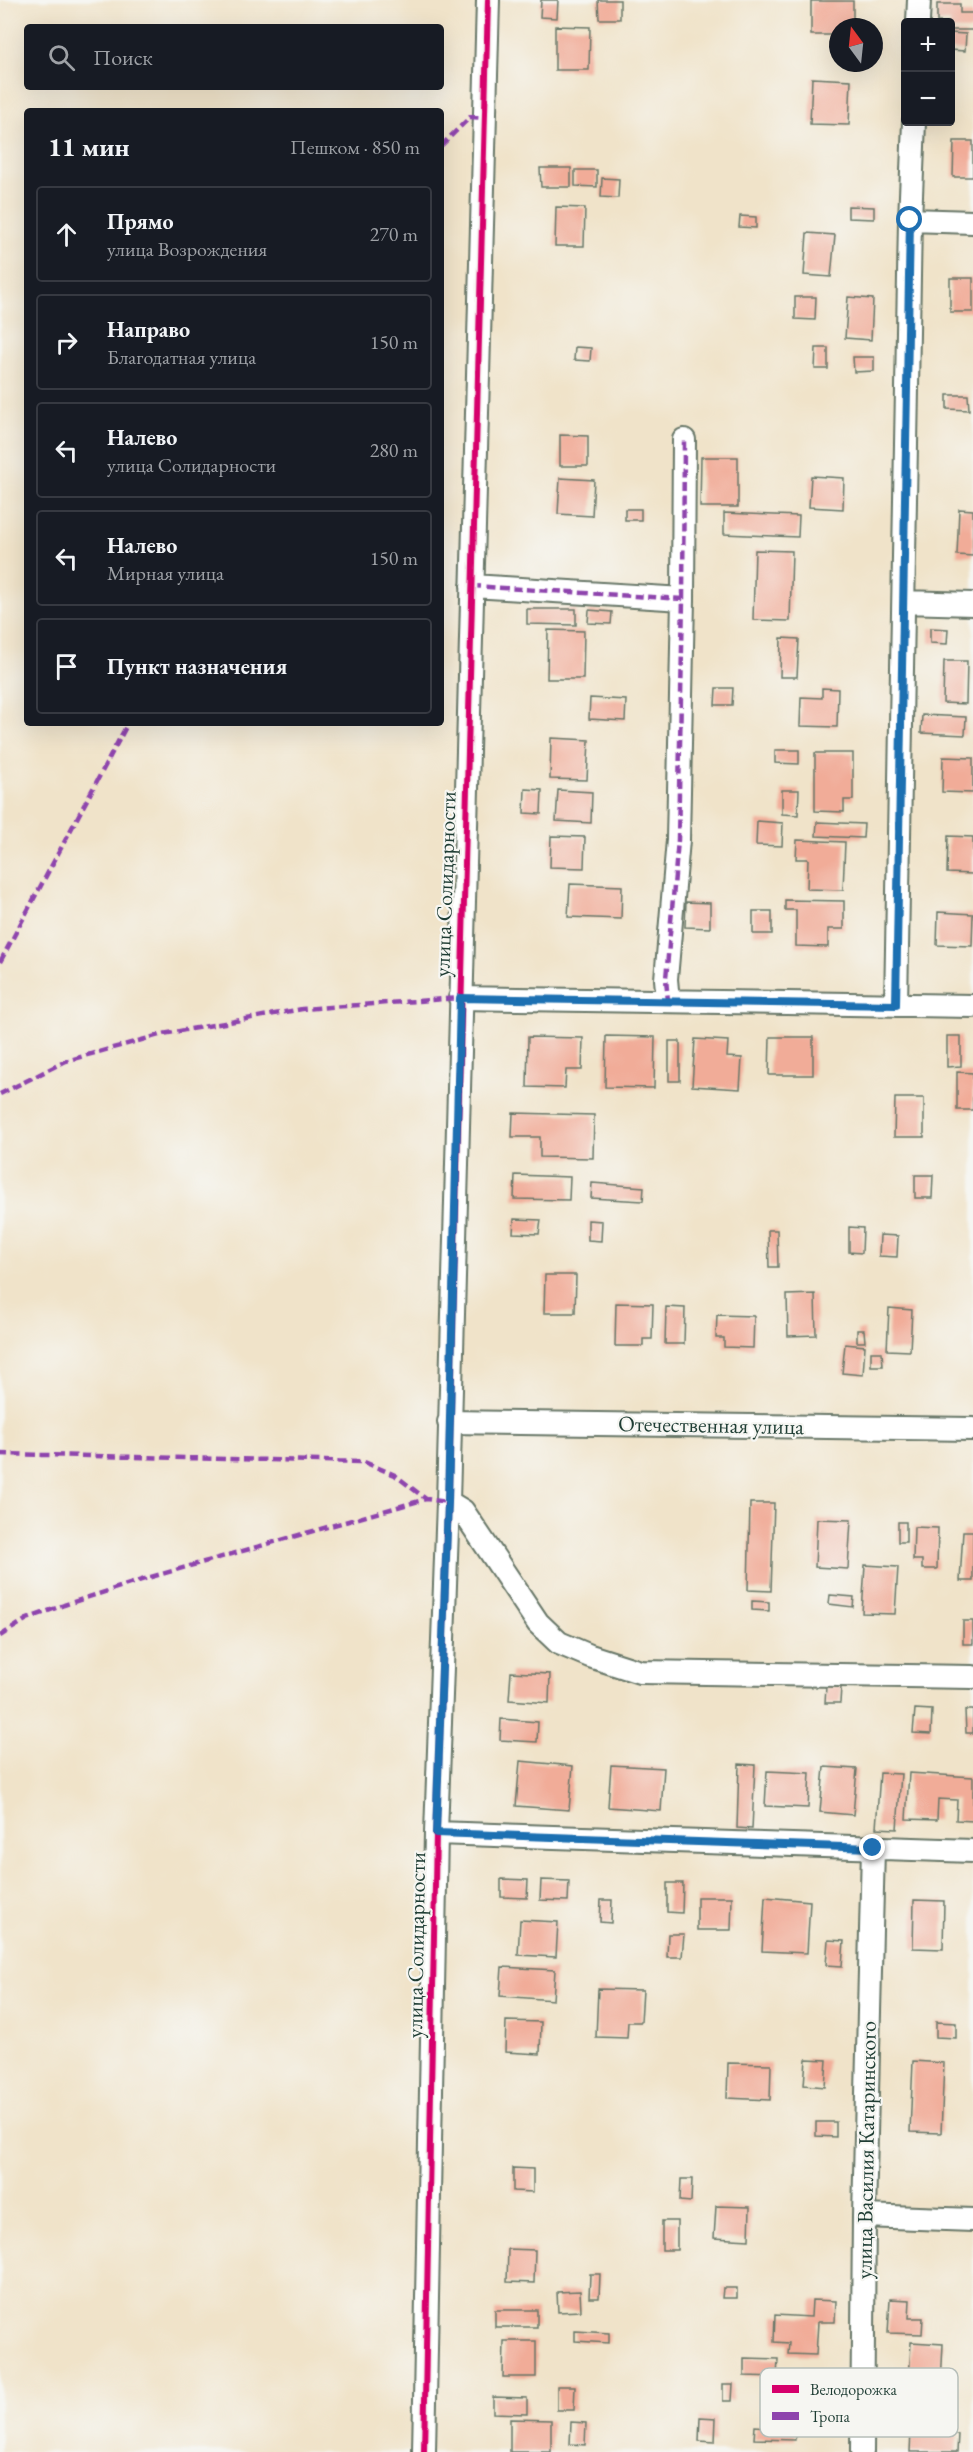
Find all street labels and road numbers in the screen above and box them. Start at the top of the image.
street label: улица Солидарности [427,790,463,977]
street label: Отечественная улица [618,1409,804,1441]
street label: улица Солидарности [400,1851,432,2038]
street label: улица Василия Катаринского [849,2021,883,2279]

